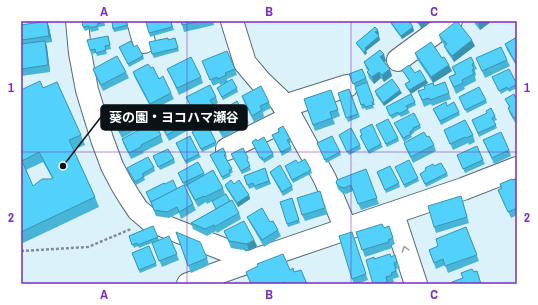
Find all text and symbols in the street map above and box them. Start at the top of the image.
text: A [100,3,108,20]
text: B [265,3,273,20]
text: C [430,3,438,20]
text: 1 [8,79,14,96]
text: 1 [524,79,530,96]
callout: 葵の園・ヨコハマ瀬谷 [101,105,247,130]
text: 葵の園・ヨコハマ瀬谷 [109,109,239,126]
text: 2 [8,209,14,226]
text: 2 [524,209,530,226]
one-way arrow [401,246,410,253]
text: A [100,286,108,303]
text: B [265,286,273,303]
text: C [430,286,438,303]

